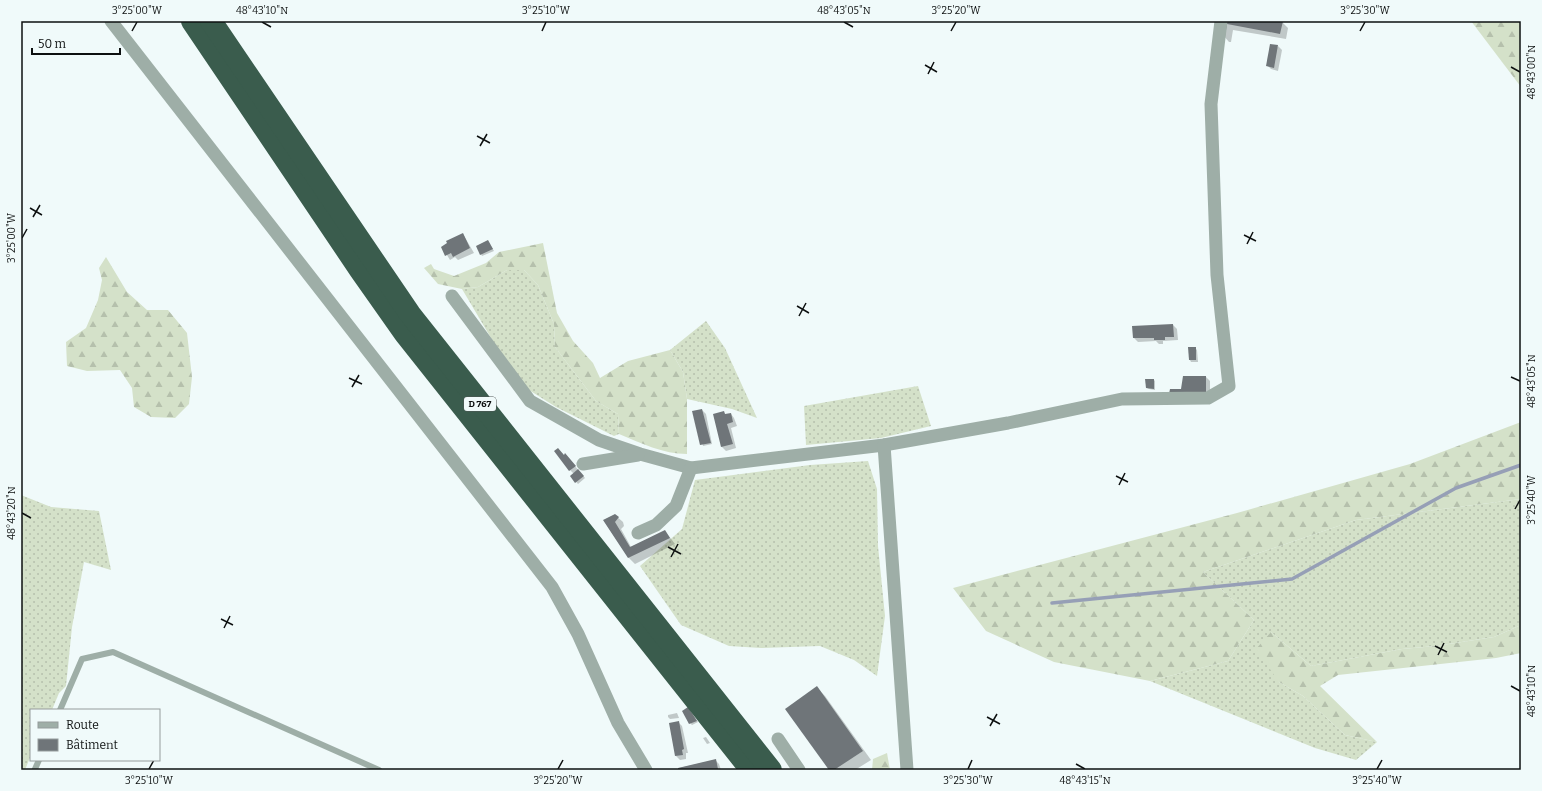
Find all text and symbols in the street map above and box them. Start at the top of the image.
text: 3°25'00"W [112,5,163,17]
text: 48°43'10"N [236,5,288,17]
text: 3°25'10"W [522,5,571,17]
text: 48°43'05"N [817,5,871,17]
text: 3°25'20"W [931,5,981,17]
text: 3°25'30"W [1340,5,1390,17]
scale bar [32,30,120,56]
text: 50 m [38,37,67,51]
text: 48°43'00"N [1526,45,1538,99]
text: 3°25'00"W [6,212,18,263]
text: 48°43'05"N [1526,354,1538,408]
road number: D 767 [464,397,496,411]
text: 3°25'40"W [1526,474,1538,525]
text: 48°43'20"N [6,486,18,540]
text: 48°43'10"N [1526,665,1538,717]
legend [30,709,160,761]
text: Route [66,718,99,732]
text: Bâtiment [66,738,119,752]
text: 3°25'10"W [125,775,174,787]
text: 3°25'20"W [533,775,583,787]
text: 3°25'30"W [943,775,993,787]
text: 48°43'15"N [1059,775,1111,787]
text: 3°25'40"W [1352,775,1403,787]

